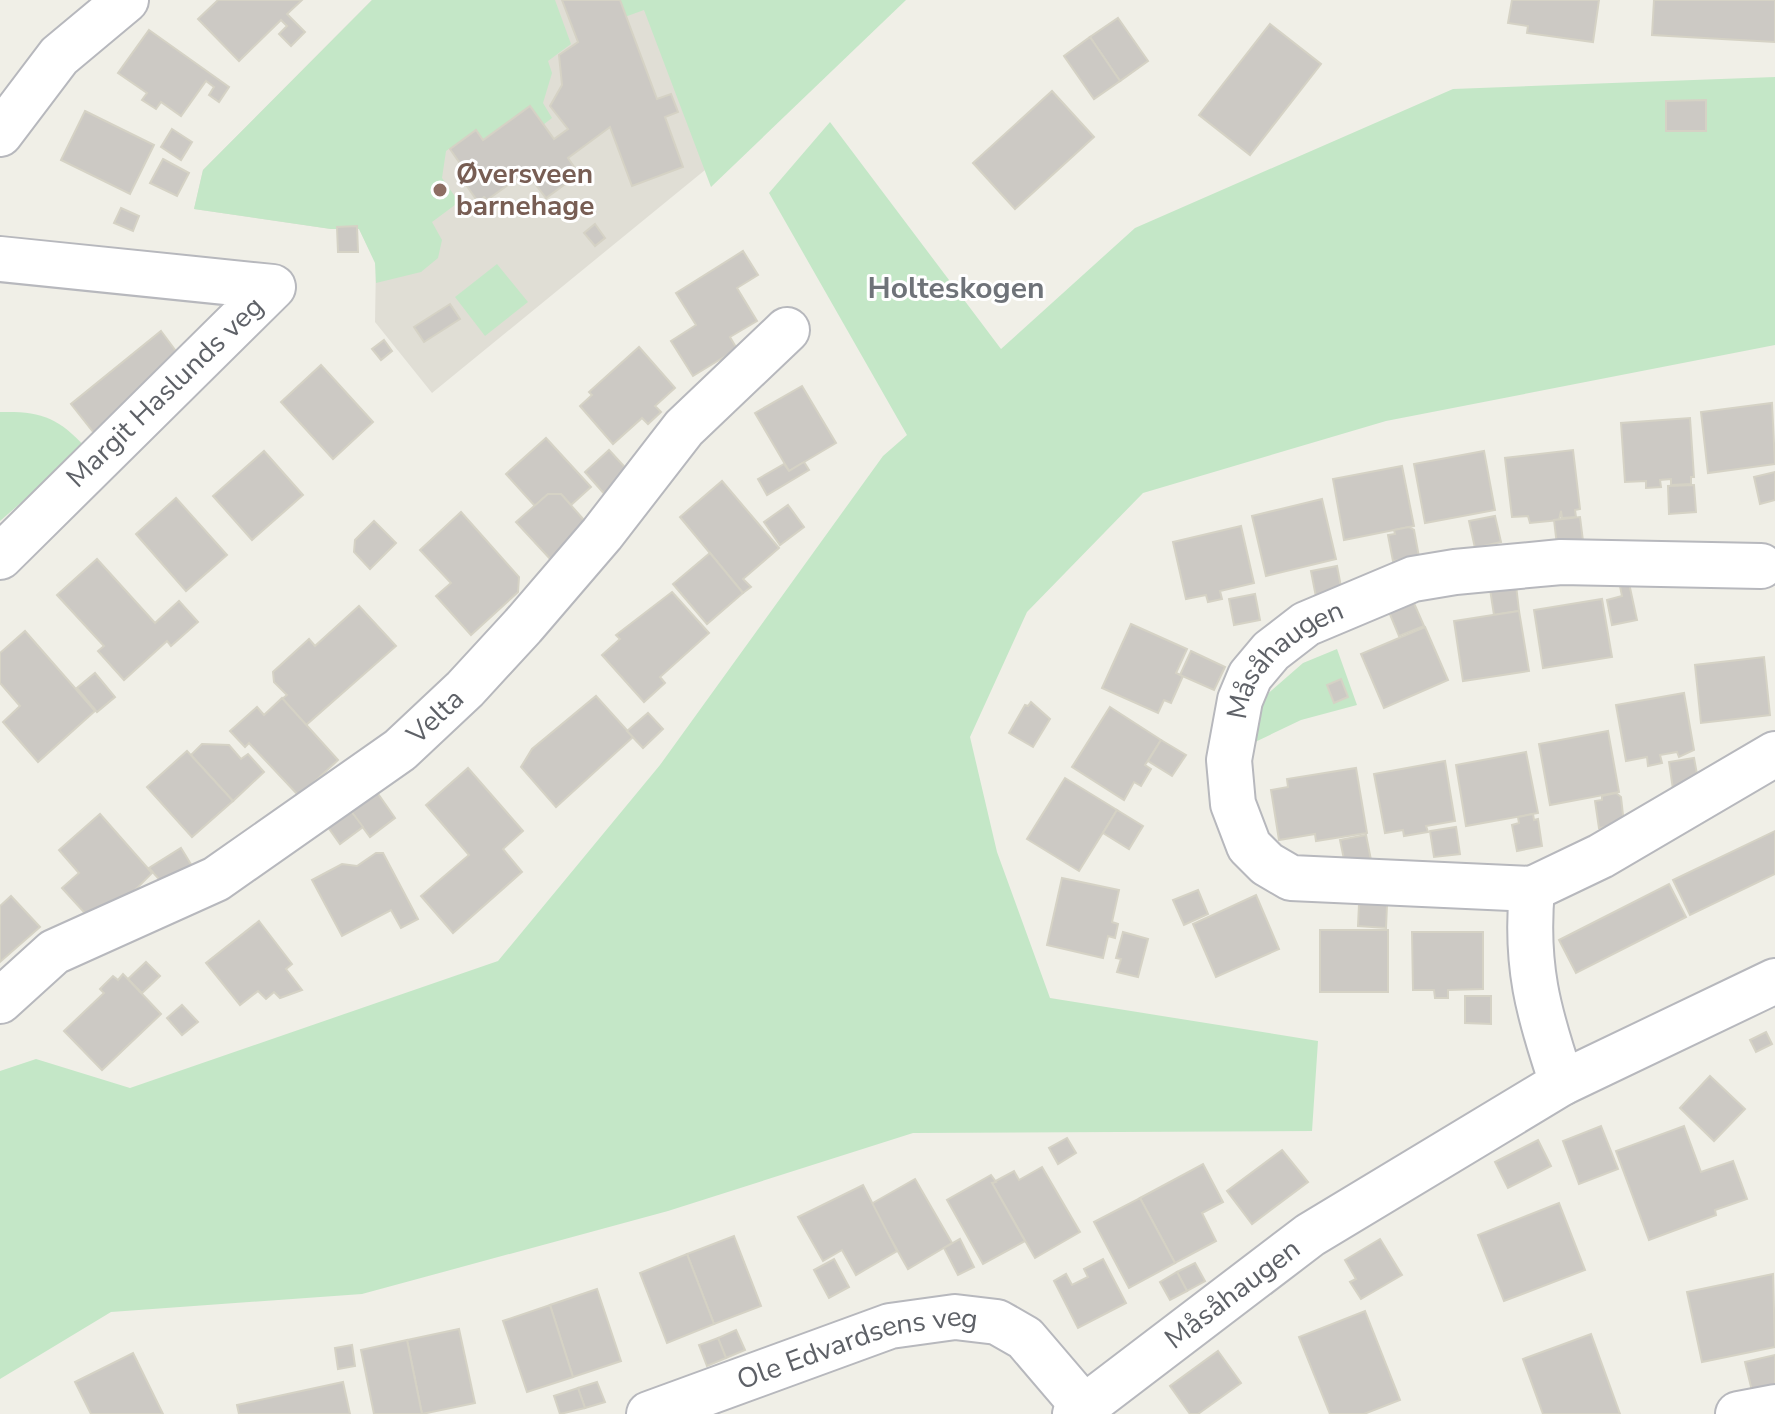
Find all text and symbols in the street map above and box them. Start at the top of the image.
place label: Øversveen barnehage [456,155,594,225]
marker: Øversveen barnehage [431,181,449,199]
district label: Holteskogen [868,268,1044,309]
street label: Margit Haslunds veg [58,288,272,496]
street label: Måsåhaugen [1218,591,1349,722]
street label: Velta [398,681,472,754]
street label: Måsåhaugen [1157,1230,1308,1358]
street label: Ole Edvardsens veg [732,1297,980,1399]

